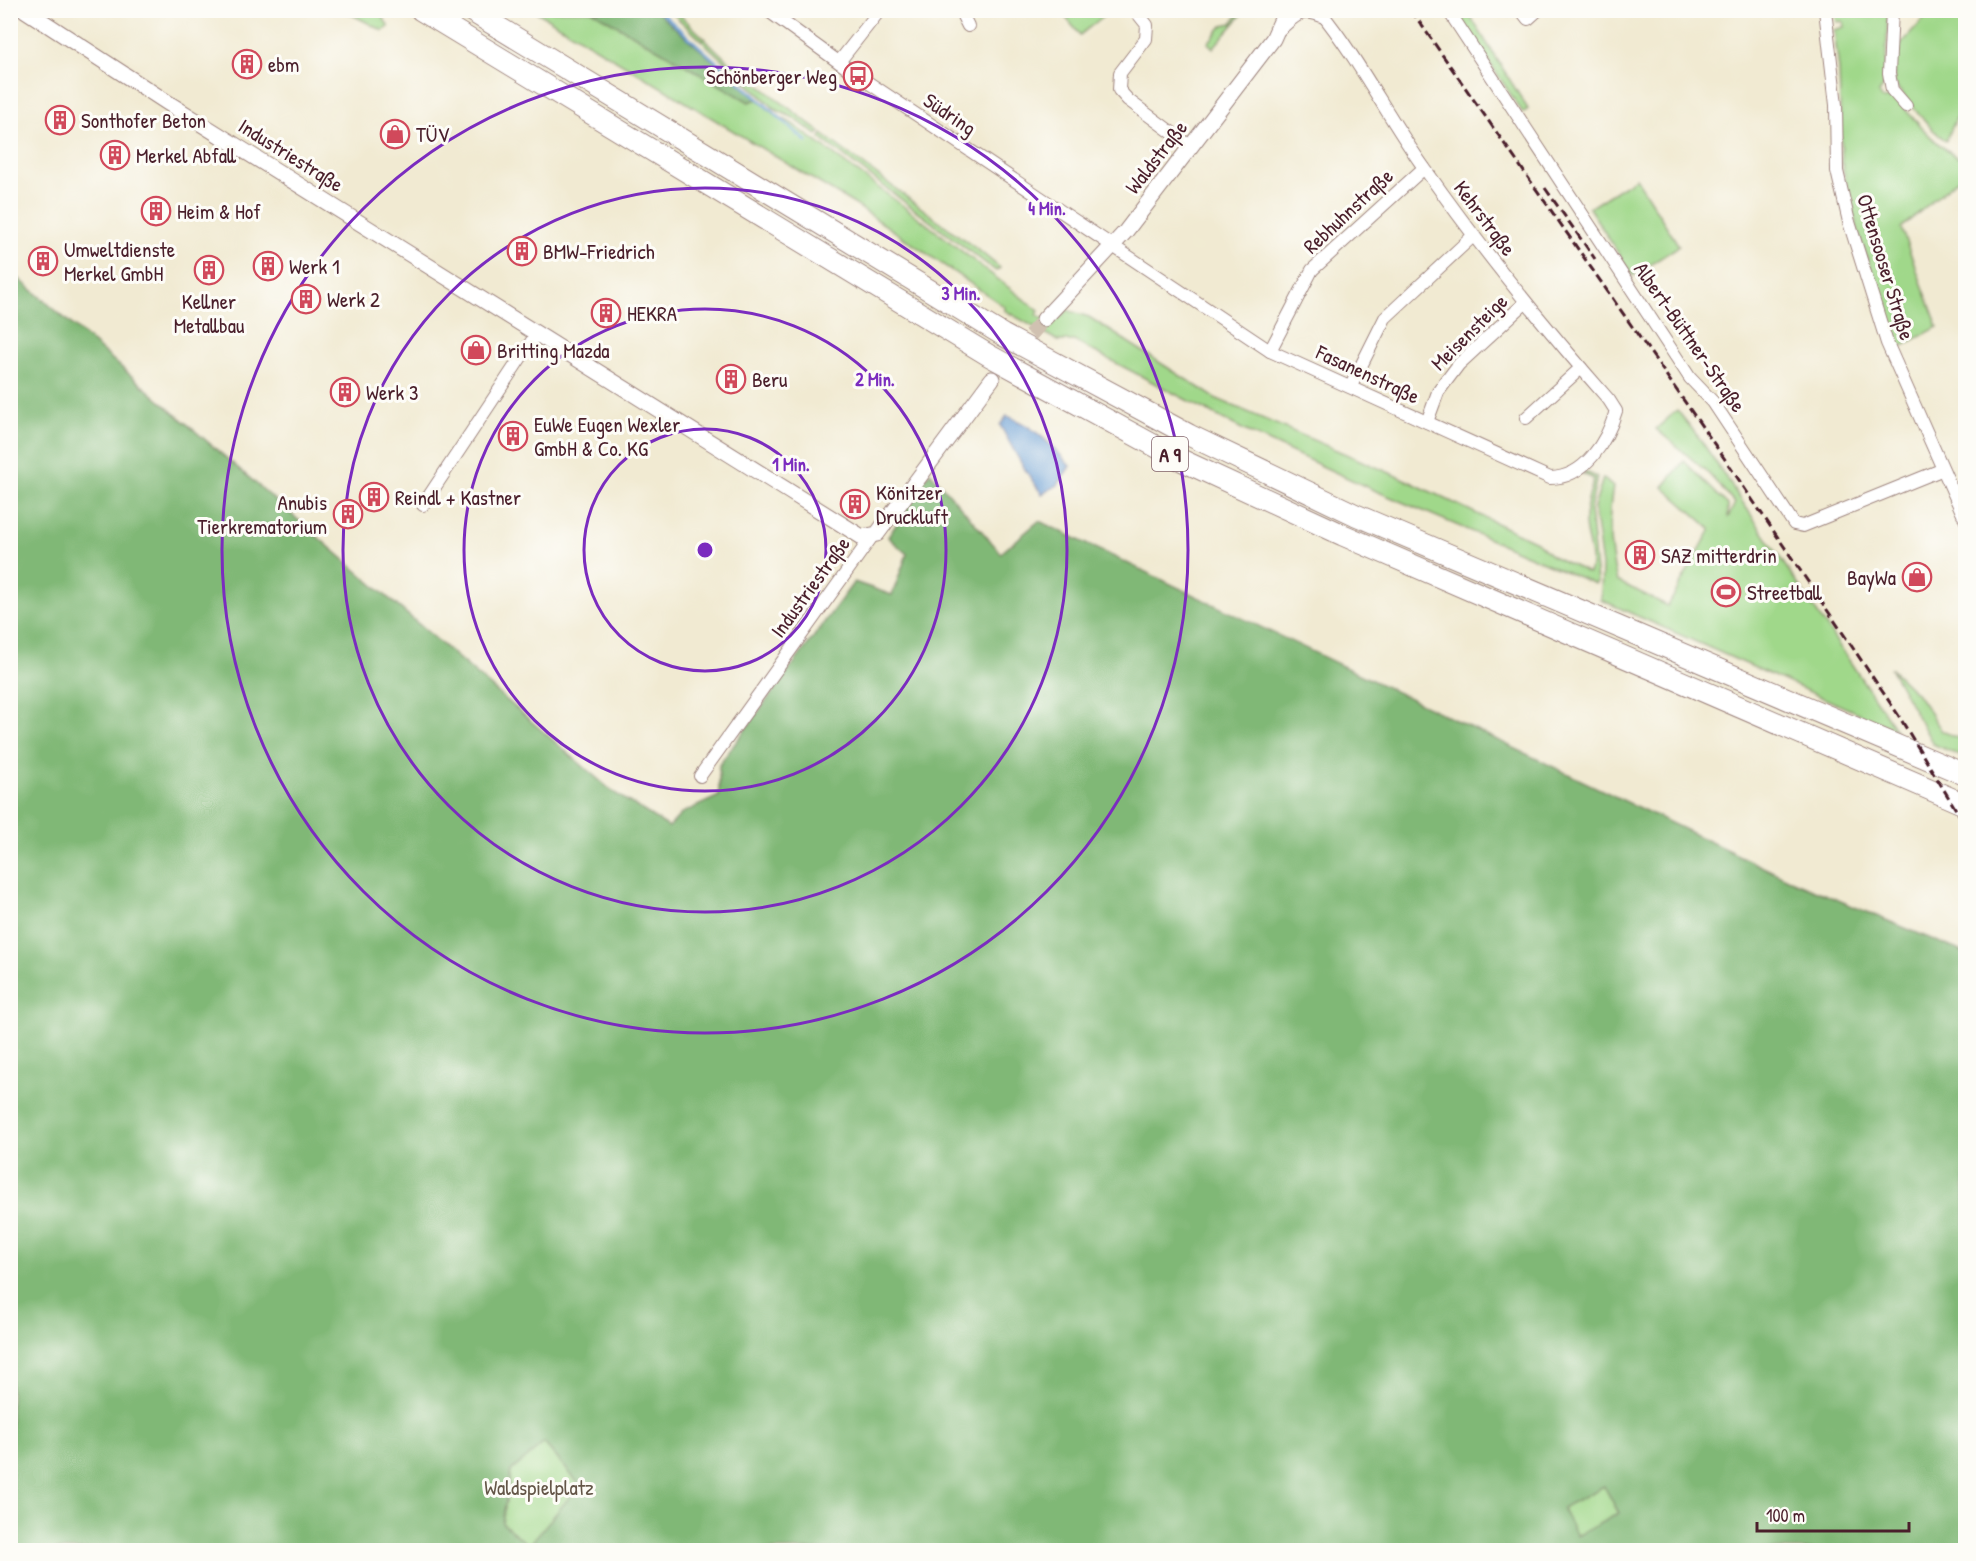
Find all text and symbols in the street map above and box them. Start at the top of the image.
building icon: ebm [231,48,263,80]
place label: ebm [268,50,299,79]
bus stop icon: Schönberger Weg [842,60,874,92]
place label: Schönberger Weg [706,62,837,91]
street label: Südring [918,86,982,142]
building icon: Sonthofer Beton [44,104,76,136]
place label: Sonthofer Beton [81,106,206,135]
street label: Industriestraße [233,111,349,199]
street label: Waldstraße [1118,114,1194,200]
shop icon: TÜV [379,118,411,150]
place label: TÜV [416,120,449,149]
building icon: Merkel Abfall [99,139,131,171]
place label: Merkel Abfall [136,141,237,170]
street label: Rebhuhnstraße [1297,162,1399,260]
street label: Kehrstraße [1447,174,1523,262]
street label: Ottensooser Straße [1850,191,1922,343]
building icon: Heim & Hof [140,195,172,227]
text: 4 Min. [1028,196,1066,221]
place label: Heim & Hof [177,197,261,226]
place label: Umweltdienste Merkel GmbH [64,235,175,288]
building icon: BMW-Friedrich [506,235,538,267]
place label: BMW-Friedrich [543,237,655,266]
building icon: Umweltdienste Merkel GmbH [27,245,59,277]
building icon: Werk 1 [252,250,284,282]
place label: Werk 1 [289,252,340,281]
building icon: Kellner Metallbau [193,254,225,286]
street label: Albert-Büttner-Straße [1627,256,1753,418]
text: 3 Min. [942,281,981,306]
building icon: Werk 2 [290,283,322,315]
place label: Werk 2 [327,285,380,314]
place label: Kellner Metallbau [174,287,245,340]
street label: Meisensteige [1424,287,1514,377]
building icon: HEKRA [590,297,622,329]
place label: HEKRA [627,299,677,328]
shop icon: Britting Mazda [460,334,492,366]
place label: Britting Mazda [497,336,609,365]
street label: Fasanenstraße [1311,337,1424,411]
building icon: Beru [715,363,747,395]
place label: Beru [752,365,788,394]
text: 2 Min. [855,367,895,392]
building icon: Werk 3 [329,376,361,408]
place label: Werk 3 [366,378,418,407]
place label: EuWe Eugen Wexler GmbH & Co. KG [534,410,680,463]
building icon: EuWe Eugen Wexler GmbH & Co. KG [497,420,529,452]
road number: A 9 [1152,437,1188,471]
text: 1 Min. [772,452,810,477]
place label: Könitzer Druckluft [876,478,949,531]
building icon: Reindl + Kastner [358,481,390,513]
place label: Reindl + Kastner [395,483,521,512]
place label: Anubis Tierkrematorium [197,488,327,541]
building icon: Könitzer Druckluft [839,488,871,520]
building icon: Anubis Tierkrematorium [332,498,364,530]
street label: Industriestraße [763,531,857,643]
building icon: SAZ mitterdrin [1624,539,1656,571]
centre of rings [695,540,715,560]
place label: SAZ mitterdrin [1661,541,1777,570]
shop icon: BayWa [1901,561,1933,593]
place label: BayWa [1847,563,1896,592]
sports icon: Streetball [1710,576,1742,608]
place label: Streetball [1747,578,1823,607]
park label: Waldspielplatz [484,1473,594,1502]
scale bar [1757,1495,1908,1533]
text: 100 m [1766,1503,1805,1528]

